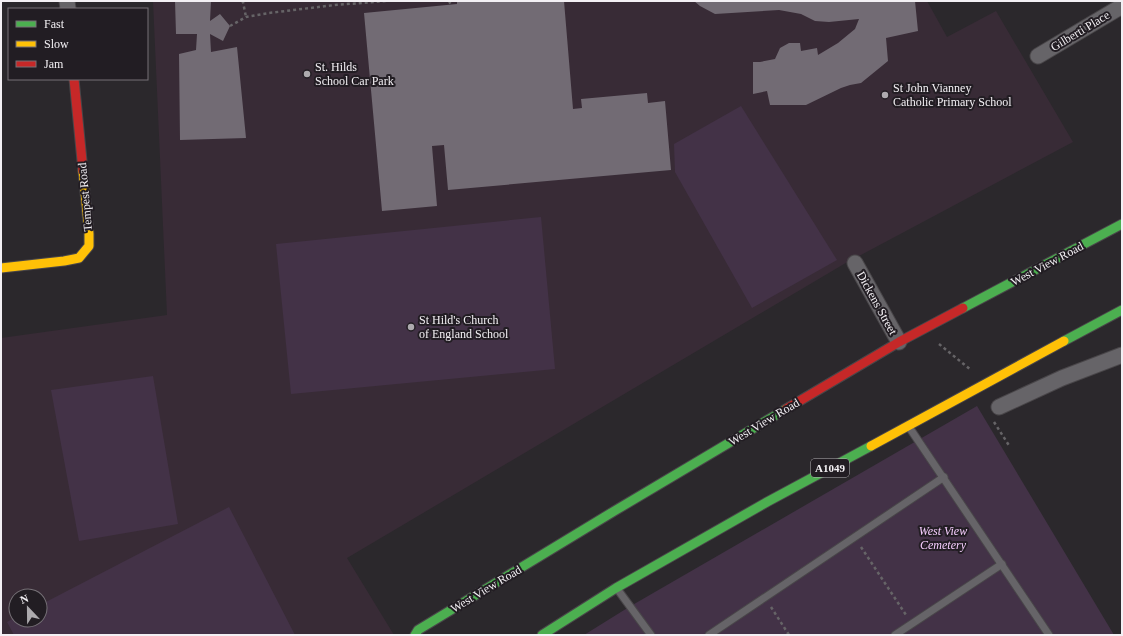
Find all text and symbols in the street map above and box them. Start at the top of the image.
legend [8,8,148,80]
street label: Gilberti Place [1048,8,1112,54]
text: Fast [44,17,65,31]
text: Slow [44,37,69,51]
text: Jam [44,57,64,71]
place label: St. Hilds School Car Park [315,60,394,88]
marker: St. Hilds School Car Park [302,69,312,79]
place label: St John Vianney Catholic Primary School [893,81,1012,109]
marker: St John Vianney Catholic Primary School [880,90,890,100]
street label: Tempest Road [75,162,95,232]
street label: West View Road [1008,239,1086,289]
street label: Dickens Street [854,269,900,338]
place label: St Hild's Church of England School [419,313,509,341]
marker: St Hild's Church of England School [406,322,416,332]
street label: West View Road [726,395,802,449]
road number: A1049 [811,459,849,477]
park label: West View Cemetery [919,524,967,552]
street label: West View Road [448,562,524,616]
north arrow [8,588,48,628]
text: N [18,592,30,606]

